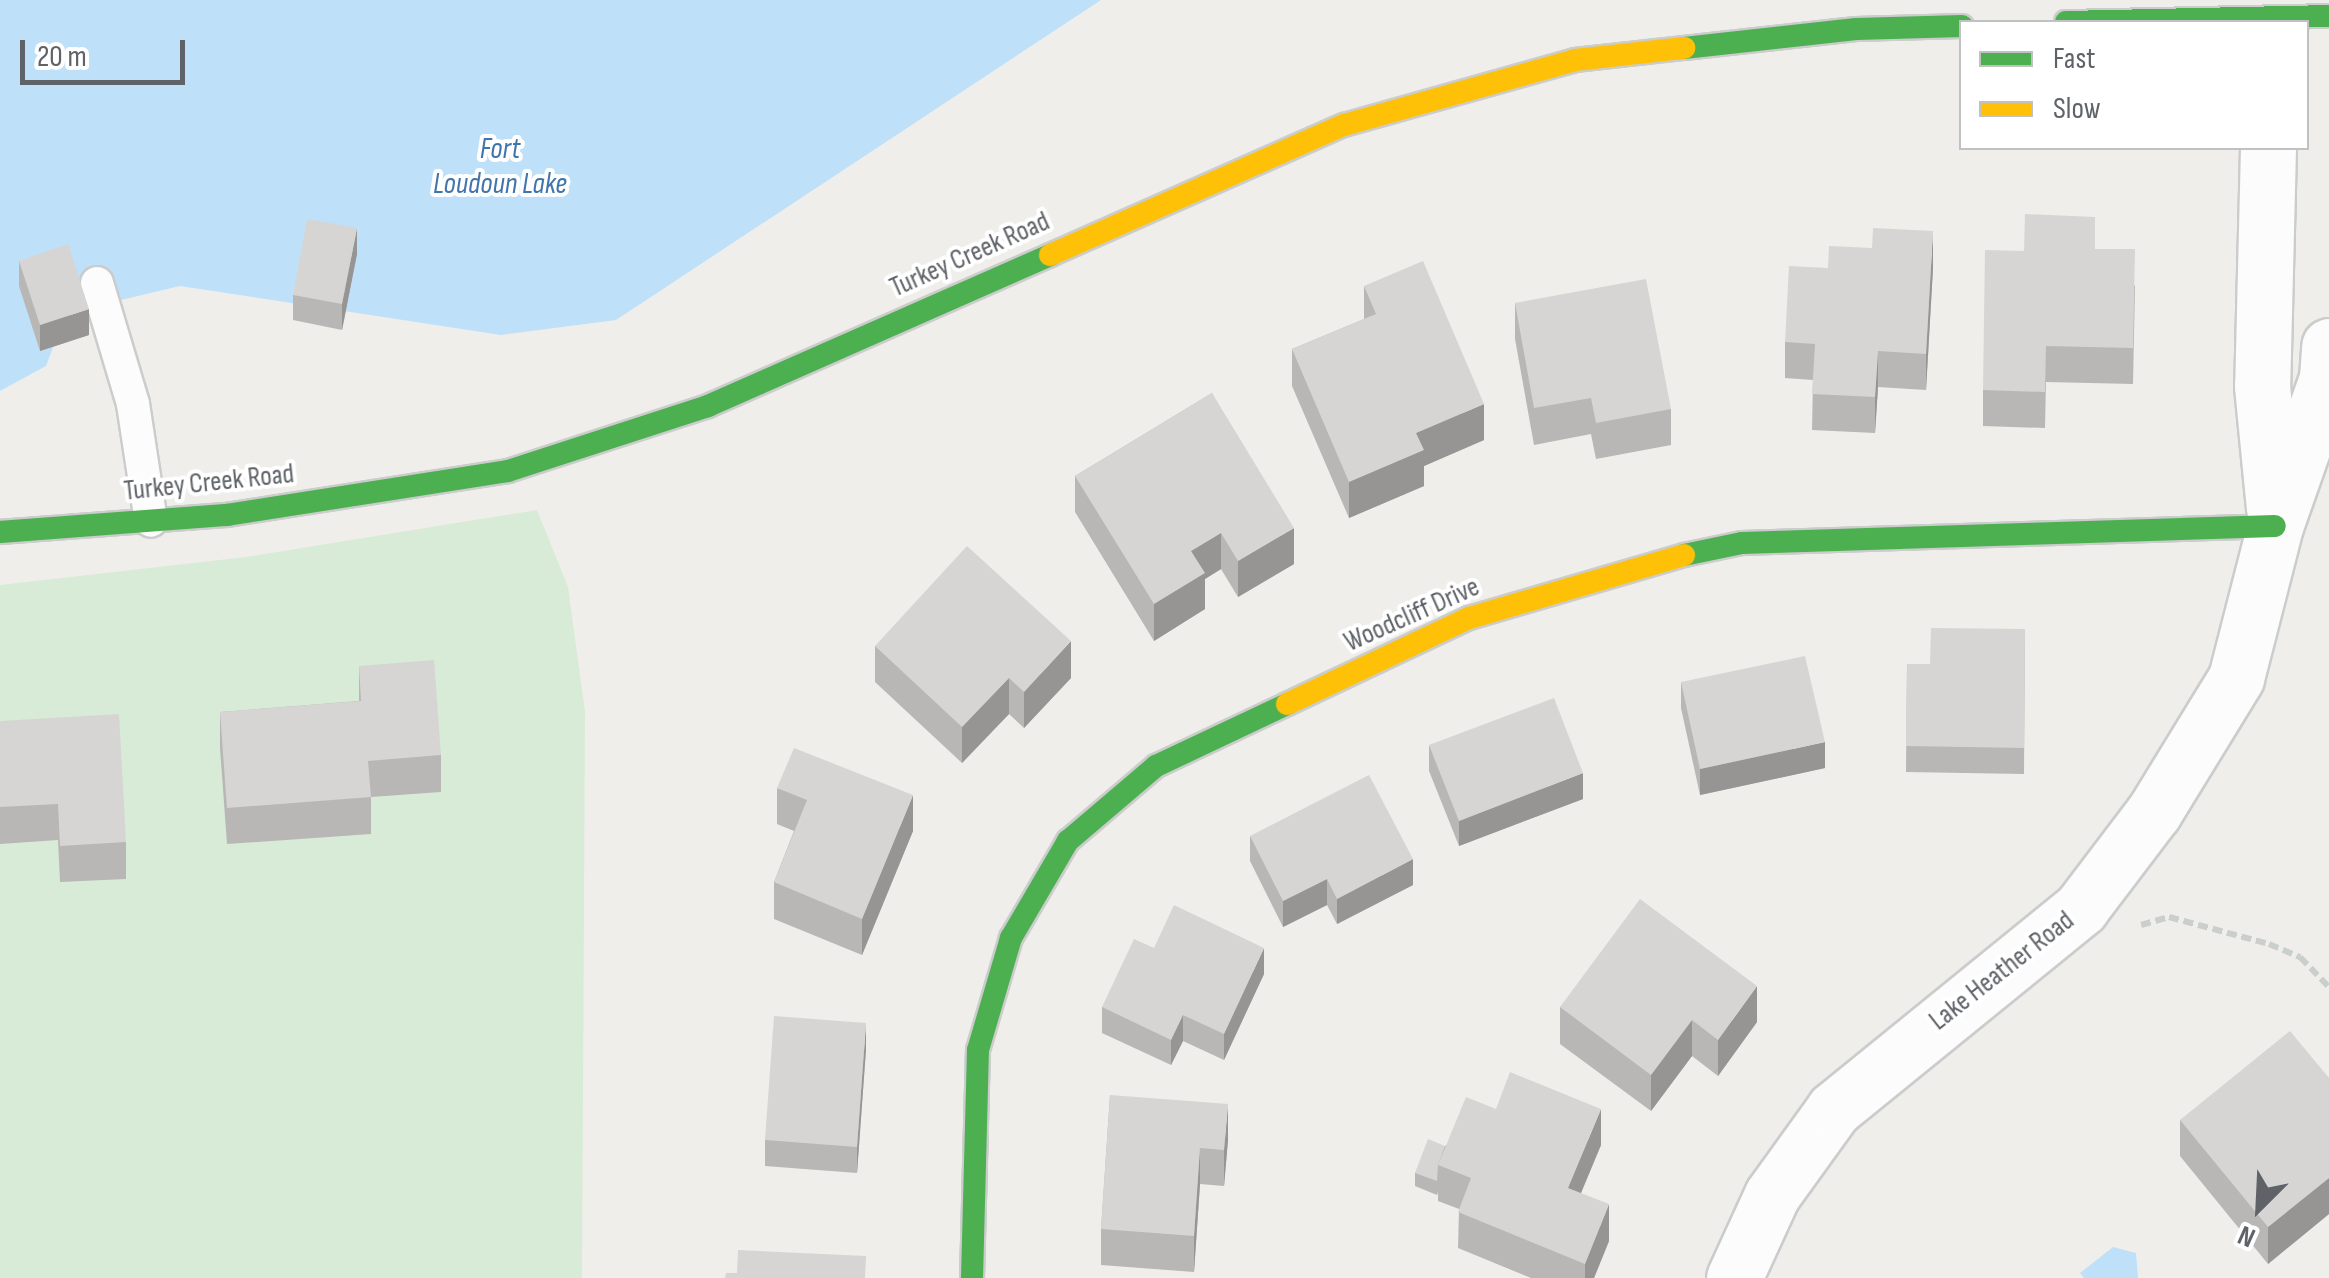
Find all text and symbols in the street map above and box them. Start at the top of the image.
scale bar [25,20,190,82]
legend [1959,20,2309,150]
text: 20 m [37,39,87,75]
text: Fast [2053,41,2095,77]
text: Slow [2053,91,2101,127]
water label: Fort Loudoun Lake [433,131,567,202]
street label: Turkey Creek Road [885,205,1055,305]
street label: Turkey Creek Road [122,457,296,509]
street label: Woodcliff Drive [1339,570,1485,660]
street label: Lake Heather Road [1923,904,2081,1038]
north arrow [2209,1158,2309,1258]
text: N [2233,1218,2260,1254]

